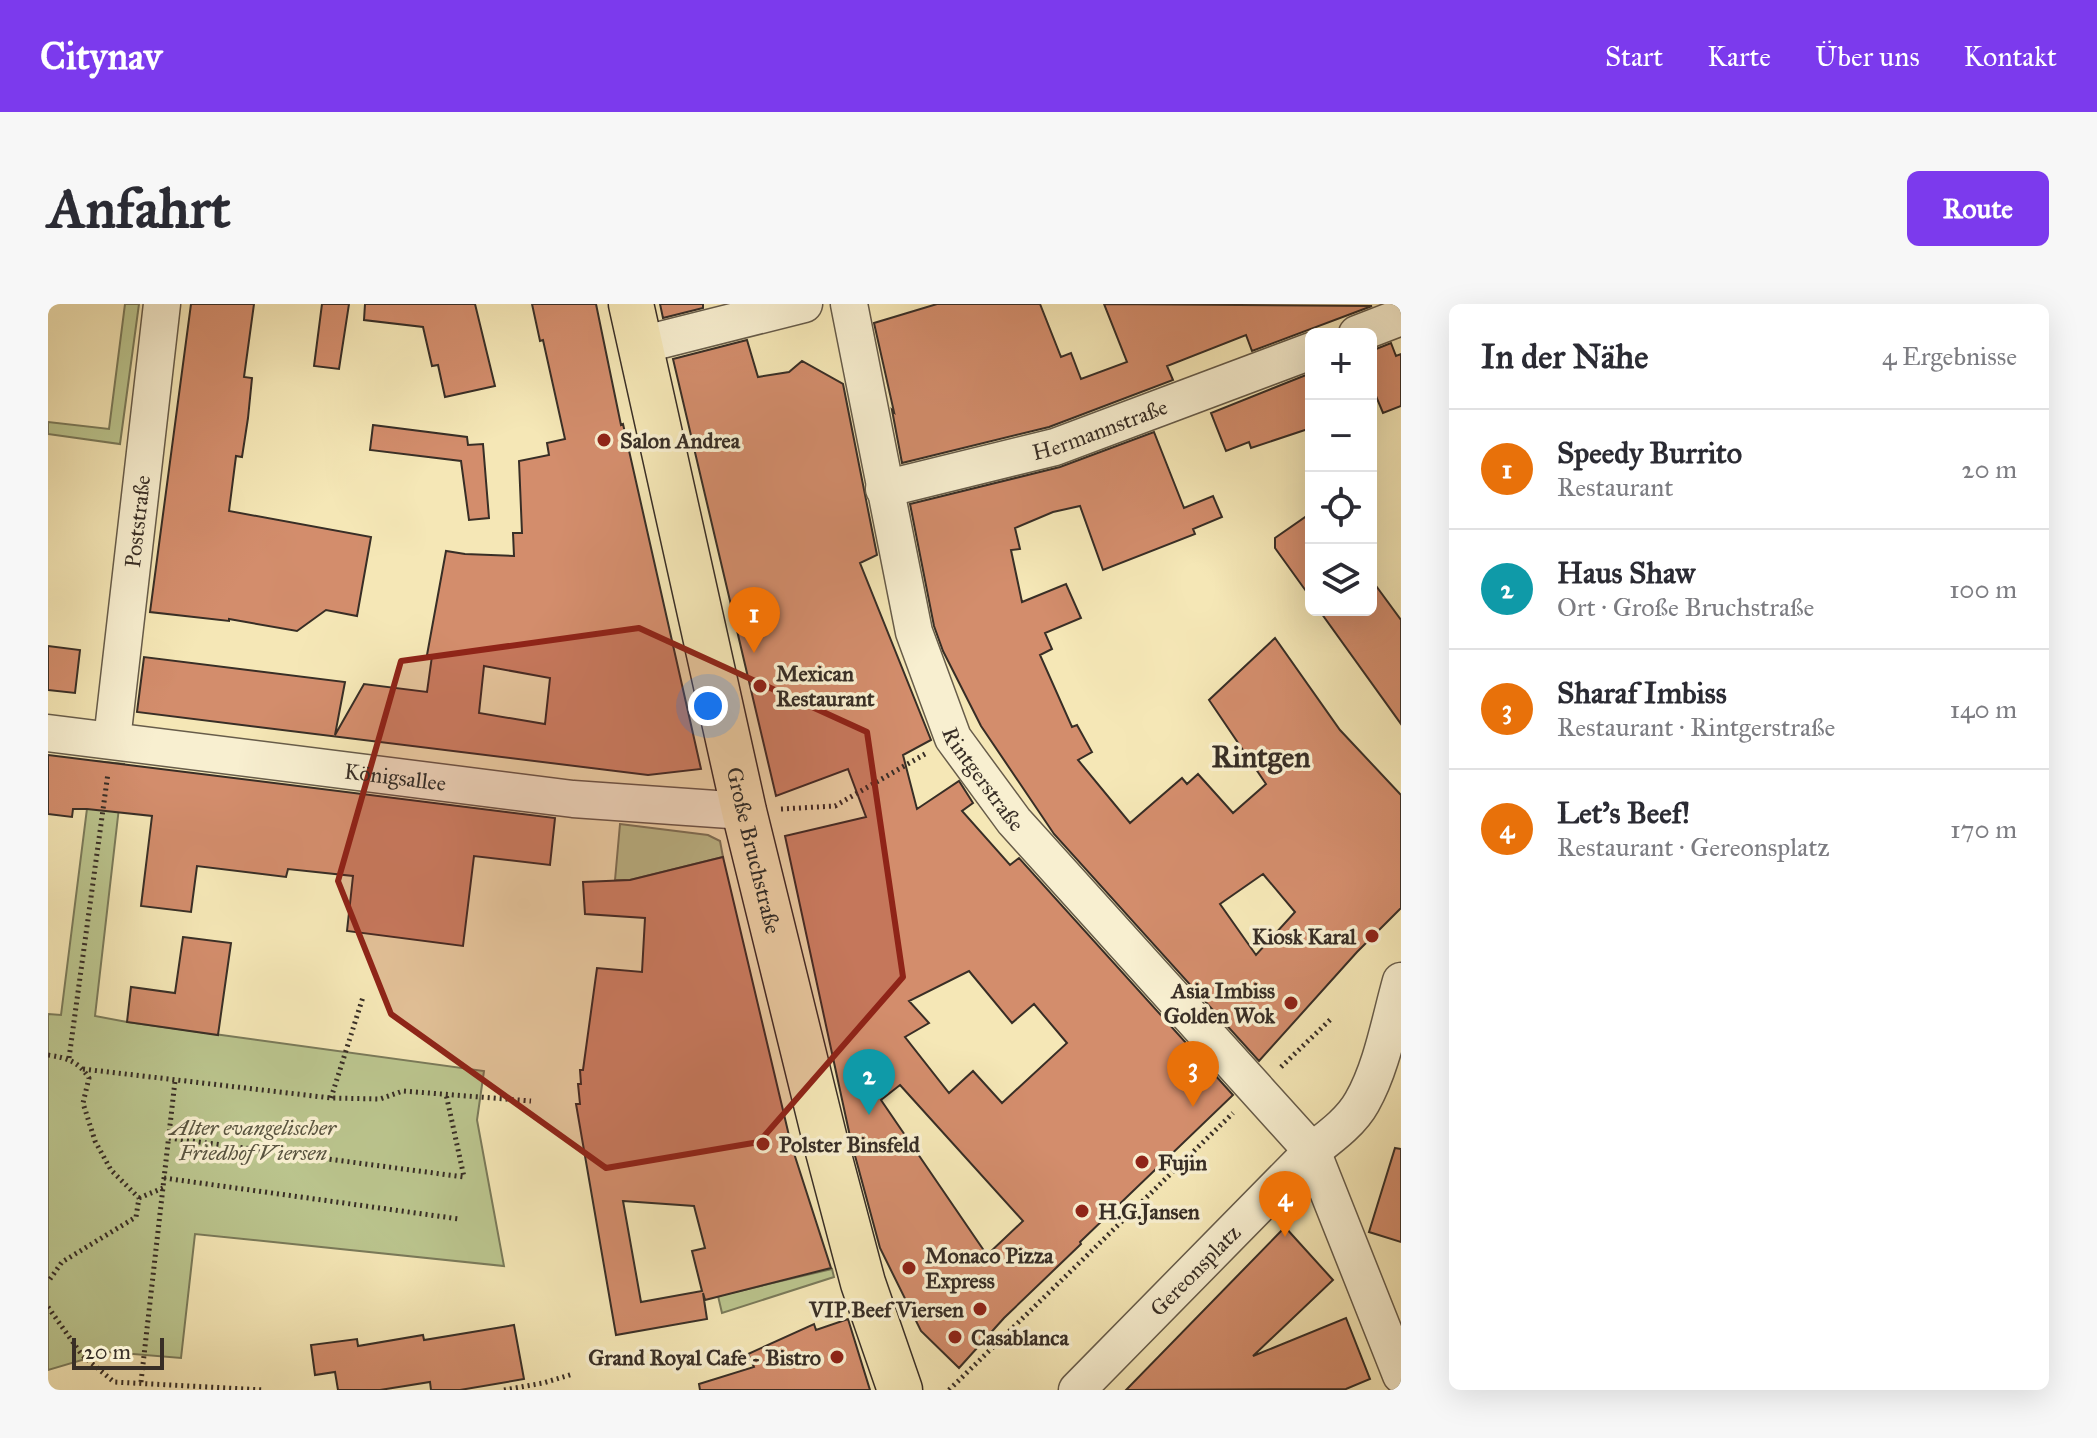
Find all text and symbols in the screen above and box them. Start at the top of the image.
text: Citynav [40,33,162,79]
text: Start [1605,39,1663,74]
text: Karte [1707,39,1771,74]
text: Über uns [1815,39,1920,74]
text: Kontakt [1964,39,2057,74]
button: Route [1907,171,2049,246]
text: Anfahrt [48,174,231,242]
map controls [1305,328,1377,616]
button: + [1305,328,1377,400]
text: In der Nähe [1481,336,1648,377]
text: 4 Ergebnisse [1882,340,2017,372]
street label: Hermannstraße [1030,393,1171,466]
button: − [1305,400,1377,472]
place label: Salon Andrea [620,427,741,454]
marker: Salon Andrea [595,431,613,449]
text: Speedy Burrito [1557,435,1742,471]
text: 1 [1502,453,1512,485]
text: 20 m [1962,453,2017,485]
text: Restaurant [1557,471,1673,503]
button: locate [1305,472,1377,544]
street label: Poststraße [119,474,156,569]
button: layers [1305,544,1377,616]
text: Haus Shaw [1557,555,1695,591]
text: 2 [1501,573,1513,605]
text: 100 m [1949,573,2017,605]
pin: 1 [728,587,780,653]
text: Ort · Große Bruchstraße [1557,591,1814,623]
place label: Mexican Restaurant [776,660,875,712]
text: Sharaf Imbiss [1557,675,1727,711]
marker: Mexican Restaurant [751,677,769,695]
your location [688,686,728,726]
text: 3 [1502,693,1512,725]
text: 140 m [1950,693,2017,725]
text: Restaurant · Rintgerstraße [1557,711,1835,743]
street label: Rintgerstraße [936,723,1030,837]
district label: Rintgen [1212,739,1311,775]
street label: Königsallee [343,757,448,797]
street label: Große Bruchstraße [721,764,787,937]
text: Let's Beef! [1557,795,1690,831]
text: 4 [1500,813,1514,845]
text: 170 m [1950,813,2017,845]
text: Restaurant · Gereonsplatz [1557,831,1829,863]
place label: Kiosk Karal [1252,923,1357,950]
marker: Kiosk Karal [1363,927,1381,945]
place label: Asia Imbiss Golden Wok [1164,977,1276,1029]
marker: Asia Imbiss Golden Wok [1282,994,1300,1012]
pin: 3 [1167,1041,1219,1107]
pin: 2 [843,1049,895,1115]
park label: Alter evangelischer Friedhof Viersen [168,1114,338,1166]
place label: Polster Binsfeld [779,1131,921,1158]
marker: Polster Binsfeld [754,1135,772,1153]
place label: Fujin [1158,1149,1207,1176]
marker: Fujin [1133,1153,1151,1171]
pin: 4 [1259,1171,1311,1237]
place label: H.G.Jansen [1098,1198,1200,1226]
marker: H.G.Jansen [1073,1202,1091,1220]
street label: Gereonsplatz [1144,1219,1246,1322]
place label: Monaco Pizza Express [925,1242,1054,1294]
marker: Monaco Pizza Express [900,1259,918,1277]
place label: VIP Beef Viersen [808,1296,964,1323]
marker: VIP Beef Viersen [971,1300,989,1318]
place label: Casablanca [971,1324,1070,1351]
marker: Casablanca [946,1328,964,1346]
scale bar [72,1334,164,1370]
text: 20 m [84,1338,131,1365]
place label: Grand Royal Cafe - Bistro [588,1344,821,1371]
marker: Grand Royal Cafe - Bistro [828,1348,846,1366]

